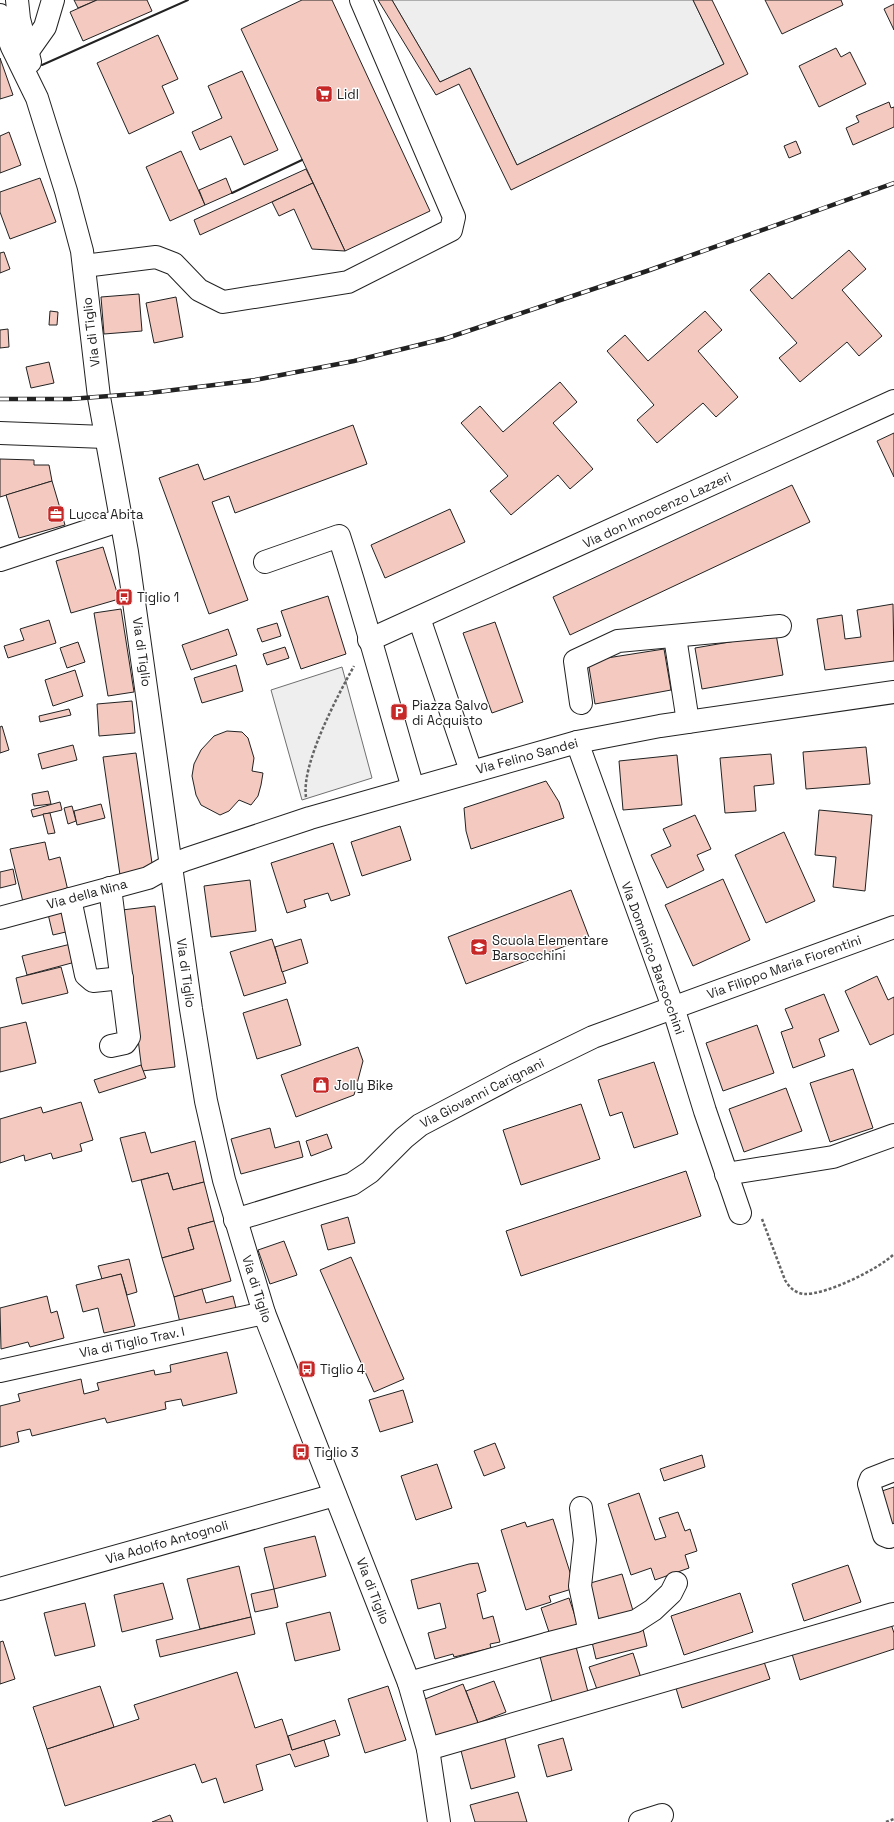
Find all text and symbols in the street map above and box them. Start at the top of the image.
supermarket icon: Lidl [314,84,334,104]
place label: Lidl [337,86,359,103]
street label: Via di Tiglio [78,296,104,368]
street label: Via don Innocenzo Lazzeri [580,468,734,552]
office icon: Lucca Abita [46,504,66,524]
place label: Lucca Abita [69,506,144,523]
bus stop icon: Tiglio 1 [114,587,134,607]
place label: Tiglio 1 [137,589,179,606]
street label: Via di Tiglio [129,616,155,688]
place label: Piazza Salvo di Acquisto [412,697,488,729]
parking icon: Piazza Salvo di Acquisto [389,702,409,722]
street label: Via Felino Sandei [474,734,580,778]
street label: Via della Nina [45,875,130,913]
street label: Via Domenico Barsocchini [617,879,689,1037]
street label: Via Filippo Maria Fiorentini [704,931,864,1003]
place label: Scuola Elementare Barsocchini [492,932,608,964]
street label: Via di Tiglio [173,937,199,1009]
school or university icon: Scuola Elementare Barsocchini [469,937,489,957]
street label: Via Giovanni Carignani [417,1054,547,1132]
shop icon: Jolly Bike [311,1075,331,1095]
place label: Jolly Bike [334,1077,393,1094]
street label: Via di Tiglio [238,1253,276,1325]
street label: Via di Tiglio Trav. I [78,1323,186,1361]
bus stop icon: Tiglio 4 [297,1359,317,1379]
place label: Tiglio 4 [320,1361,365,1378]
bus stop icon: Tiglio 3 [291,1442,311,1462]
place label: Tiglio 3 [314,1444,359,1461]
street label: Via Adolfo Antognoli [104,1516,230,1568]
street label: Via di Tiglio [353,1555,393,1627]

